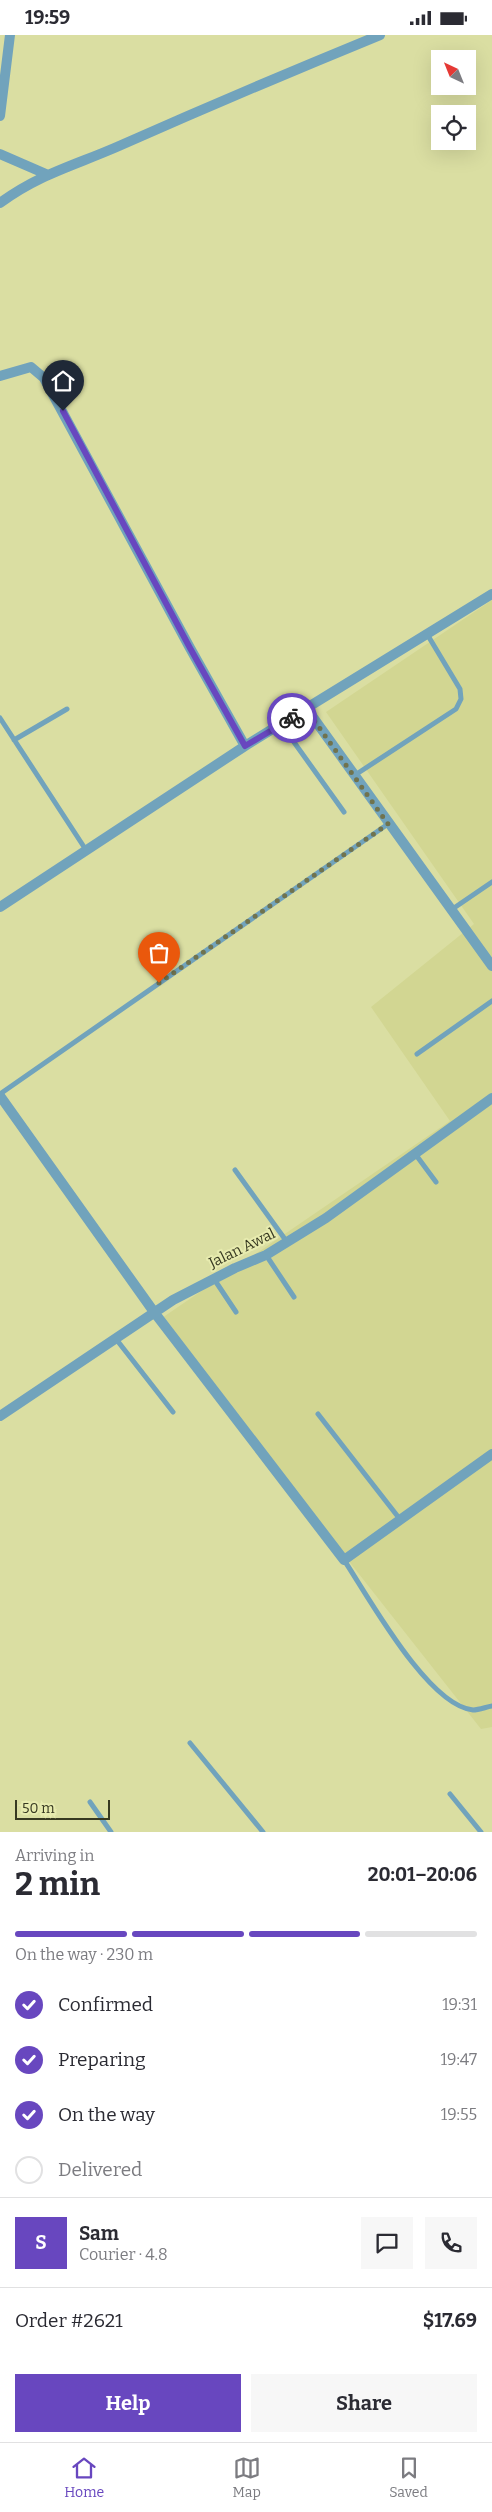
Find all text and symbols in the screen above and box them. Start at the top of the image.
text: 19:59 [25,6,70,29]
north arrow [431,50,476,95]
map controls [431,50,476,150]
button: locate [431,105,476,150]
pin [42,360,84,411]
icon: home [49,367,77,395]
courier [267,693,317,743]
icon: bike [278,704,306,732]
pin [138,932,180,983]
icon: bag [145,939,173,967]
street label: Jalan Awal [205,1224,278,1272]
scale bar [15,1797,110,1820]
text: 50 m [22,1800,55,1817]
text: Arriving in [15,1846,94,1865]
text: 20:01–20:06 [368,1863,477,1886]
text: 2 min [15,1865,100,1903]
text: On the way · 230 m [15,1945,153,1964]
icon: check [15,1991,43,2019]
text: Confirmed [58,1993,153,2016]
text: 19:31 [442,1995,477,2014]
icon: check [15,2046,43,2074]
text: Preparing [58,2048,146,2071]
text: 19:47 [441,2050,477,2069]
icon: check [15,2101,43,2129]
text: On the way [58,2103,155,2126]
text: 19:55 [441,2105,477,2124]
text: Delivered [58,2158,142,2181]
button: chat [361,2217,413,2269]
button: phone [425,2217,477,2269]
text: Sam [79,2222,119,2245]
text: S [35,2231,47,2254]
text: Courier · 4.8 [79,2245,168,2264]
text: Order #2621 [15,2309,123,2332]
text: $17.69 [423,2309,477,2332]
button: Help [15,2374,241,2432]
button: Share [251,2374,477,2432]
tab: Home [64,2454,104,2501]
tab: Map [233,2454,261,2501]
tab: Saved [389,2454,428,2501]

